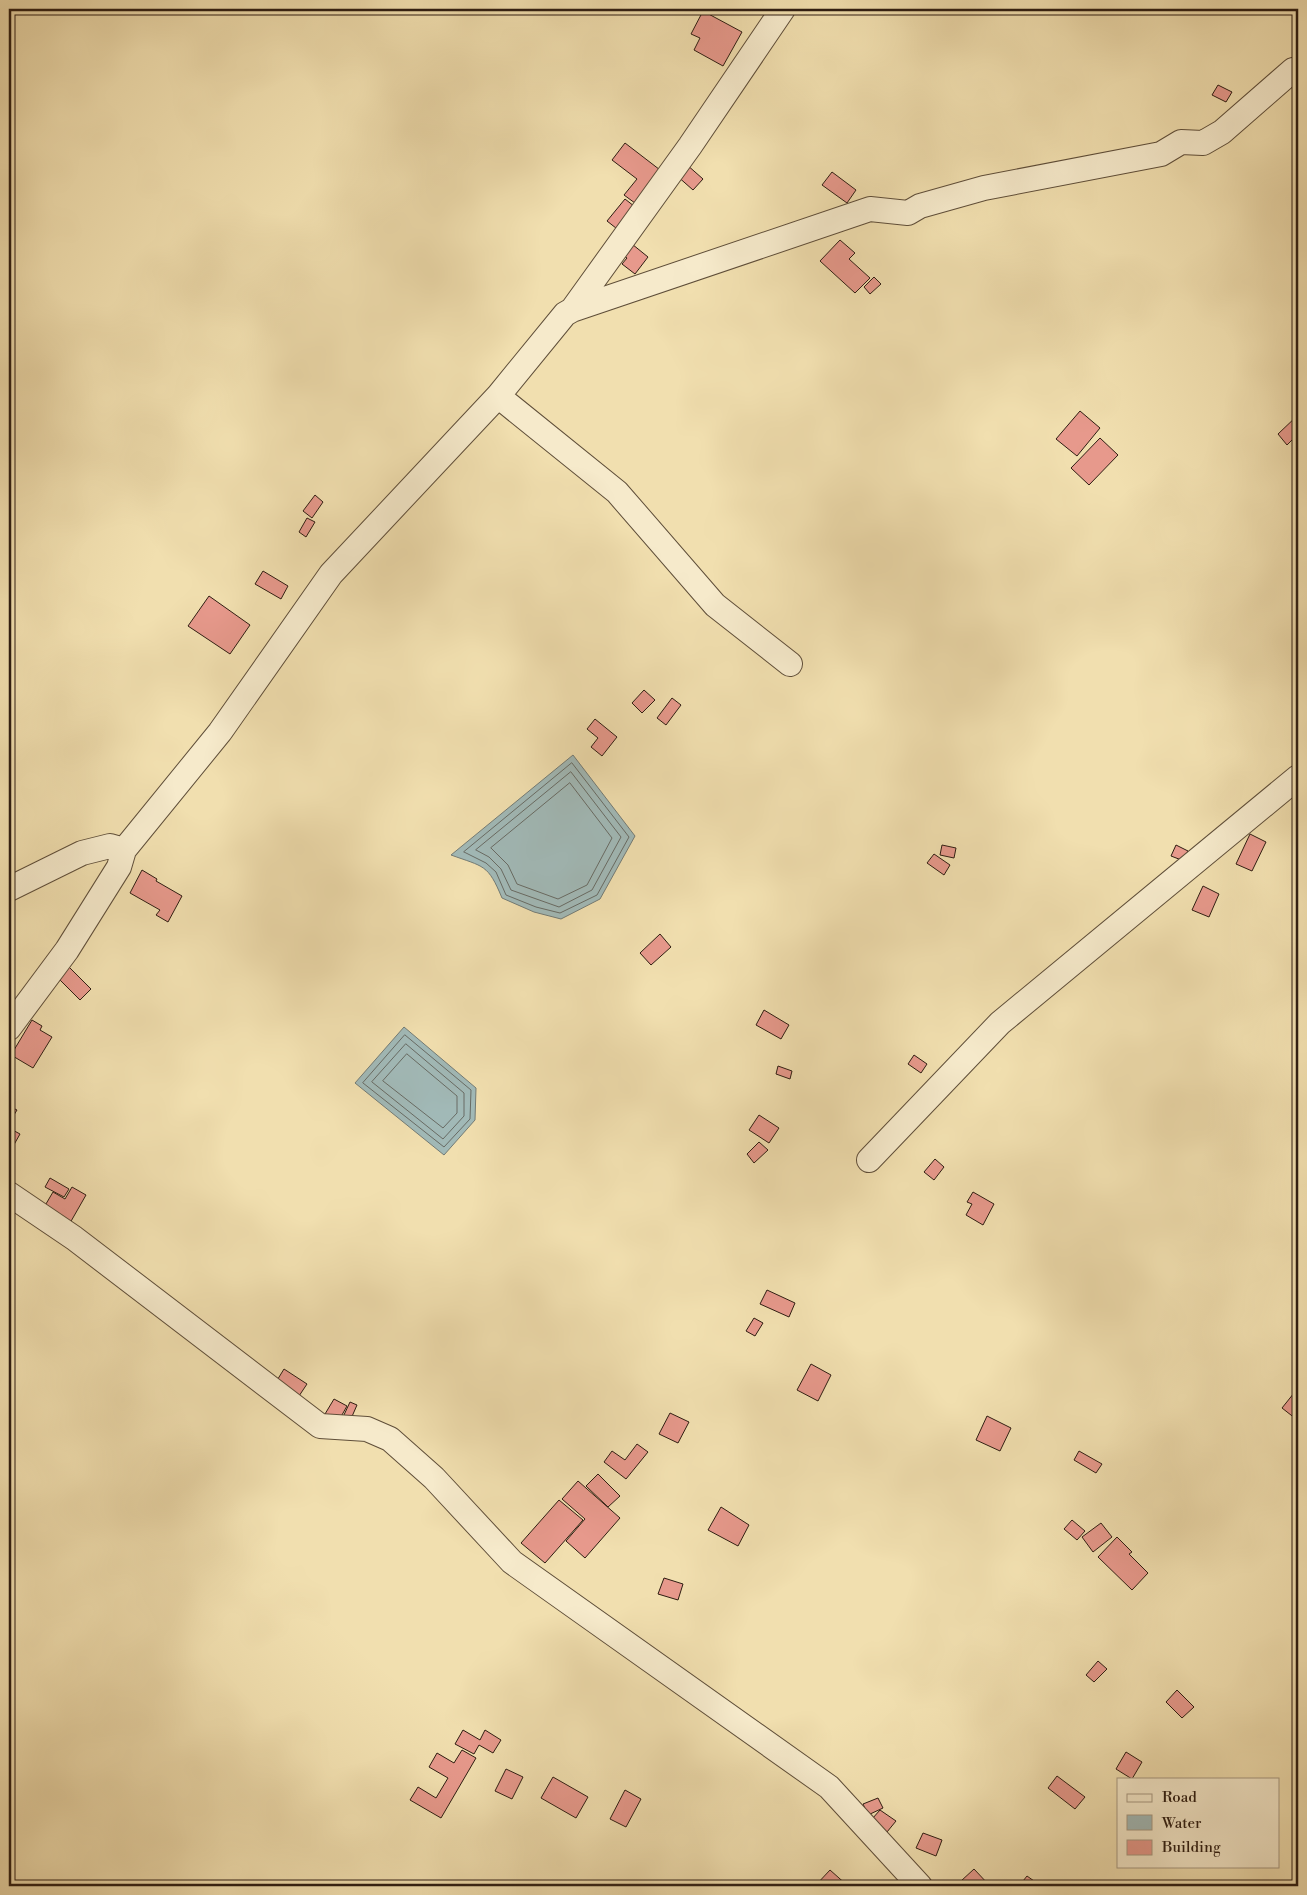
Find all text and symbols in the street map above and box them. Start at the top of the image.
legend [1117,1778,1280,1868]
text: Road [1162,1788,1197,1807]
text: Water [1161,1814,1202,1833]
text: Building [1161,1838,1221,1857]

